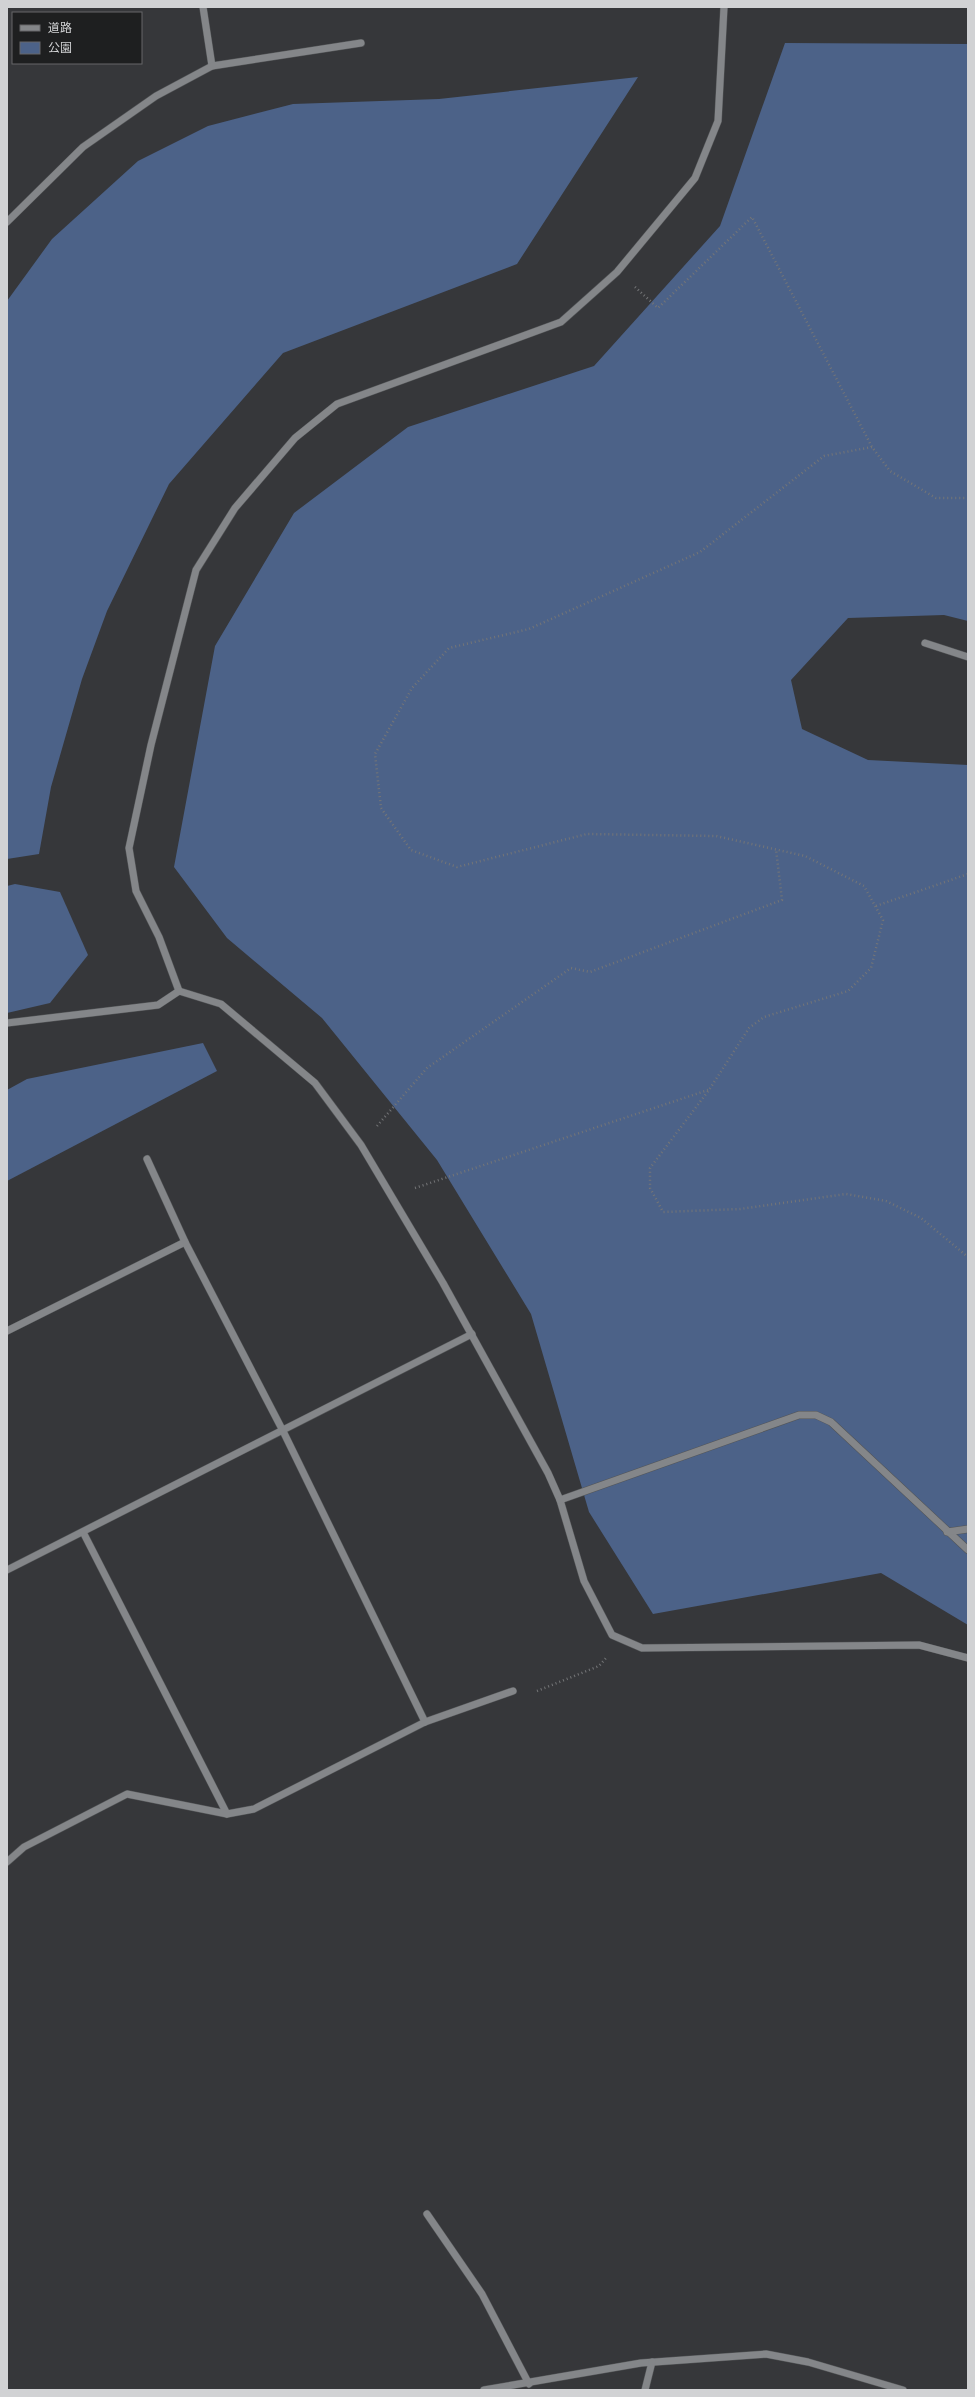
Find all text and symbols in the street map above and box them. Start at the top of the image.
legend [12,12,142,64]
text: 道路 [48,19,72,36]
text: 公園 [48,39,72,56]

